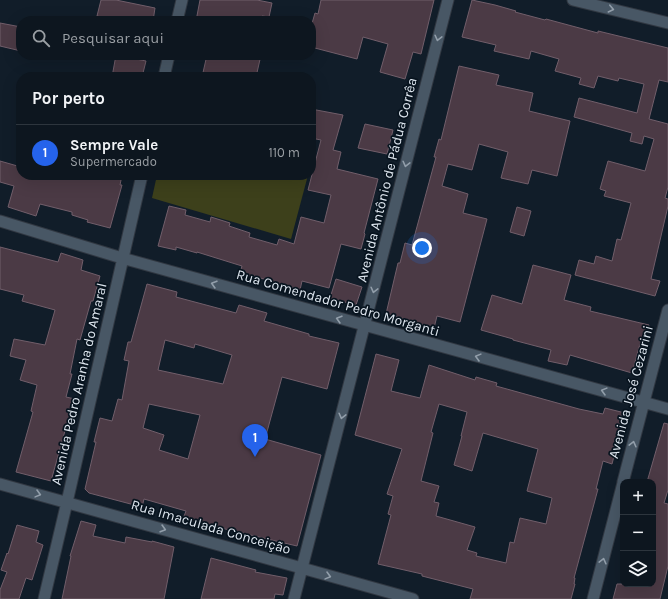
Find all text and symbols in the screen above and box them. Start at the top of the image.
one-way arrow [607,4,614,13]
search box [16,16,316,60]
icon: search [30,27,52,49]
text: Pesquisar aqui [62,29,164,47]
one-way arrow [435,35,443,41]
street label: Avenida Antônio de Pádua Corrêa [353,76,421,284]
text: Por perto [32,88,105,108]
text: Sempre Vale [70,136,158,154]
text: 1 [43,145,47,160]
text: 110 m [268,145,300,160]
text: Supermercado [70,154,157,169]
one-way arrow [402,160,411,167]
your location [412,238,432,258]
street label: Rua Comendador Pedro Morganti [234,266,442,340]
one-way arrow [211,280,218,289]
street label: Avenida Pedro Aranha do Amaral [47,281,111,487]
one-way arrow [370,286,379,293]
one-way arrow [336,315,343,324]
street label: Avenida José Cezarini [605,324,657,460]
one-way arrow [475,353,482,362]
one-way arrow [600,387,607,396]
one-way arrow [338,412,346,419]
pin: 1 [242,424,268,457]
one-way arrow [628,441,637,448]
map controls [620,479,656,587]
button: + [620,479,656,515]
one-way arrow [34,490,41,498]
street label: Rua Imaculada Conceição [129,496,293,558]
button: − [620,515,656,551]
one-way arrow [159,524,166,533]
button: layers [620,551,656,587]
one-way arrow [598,558,607,565]
one-way arrow [325,571,332,580]

